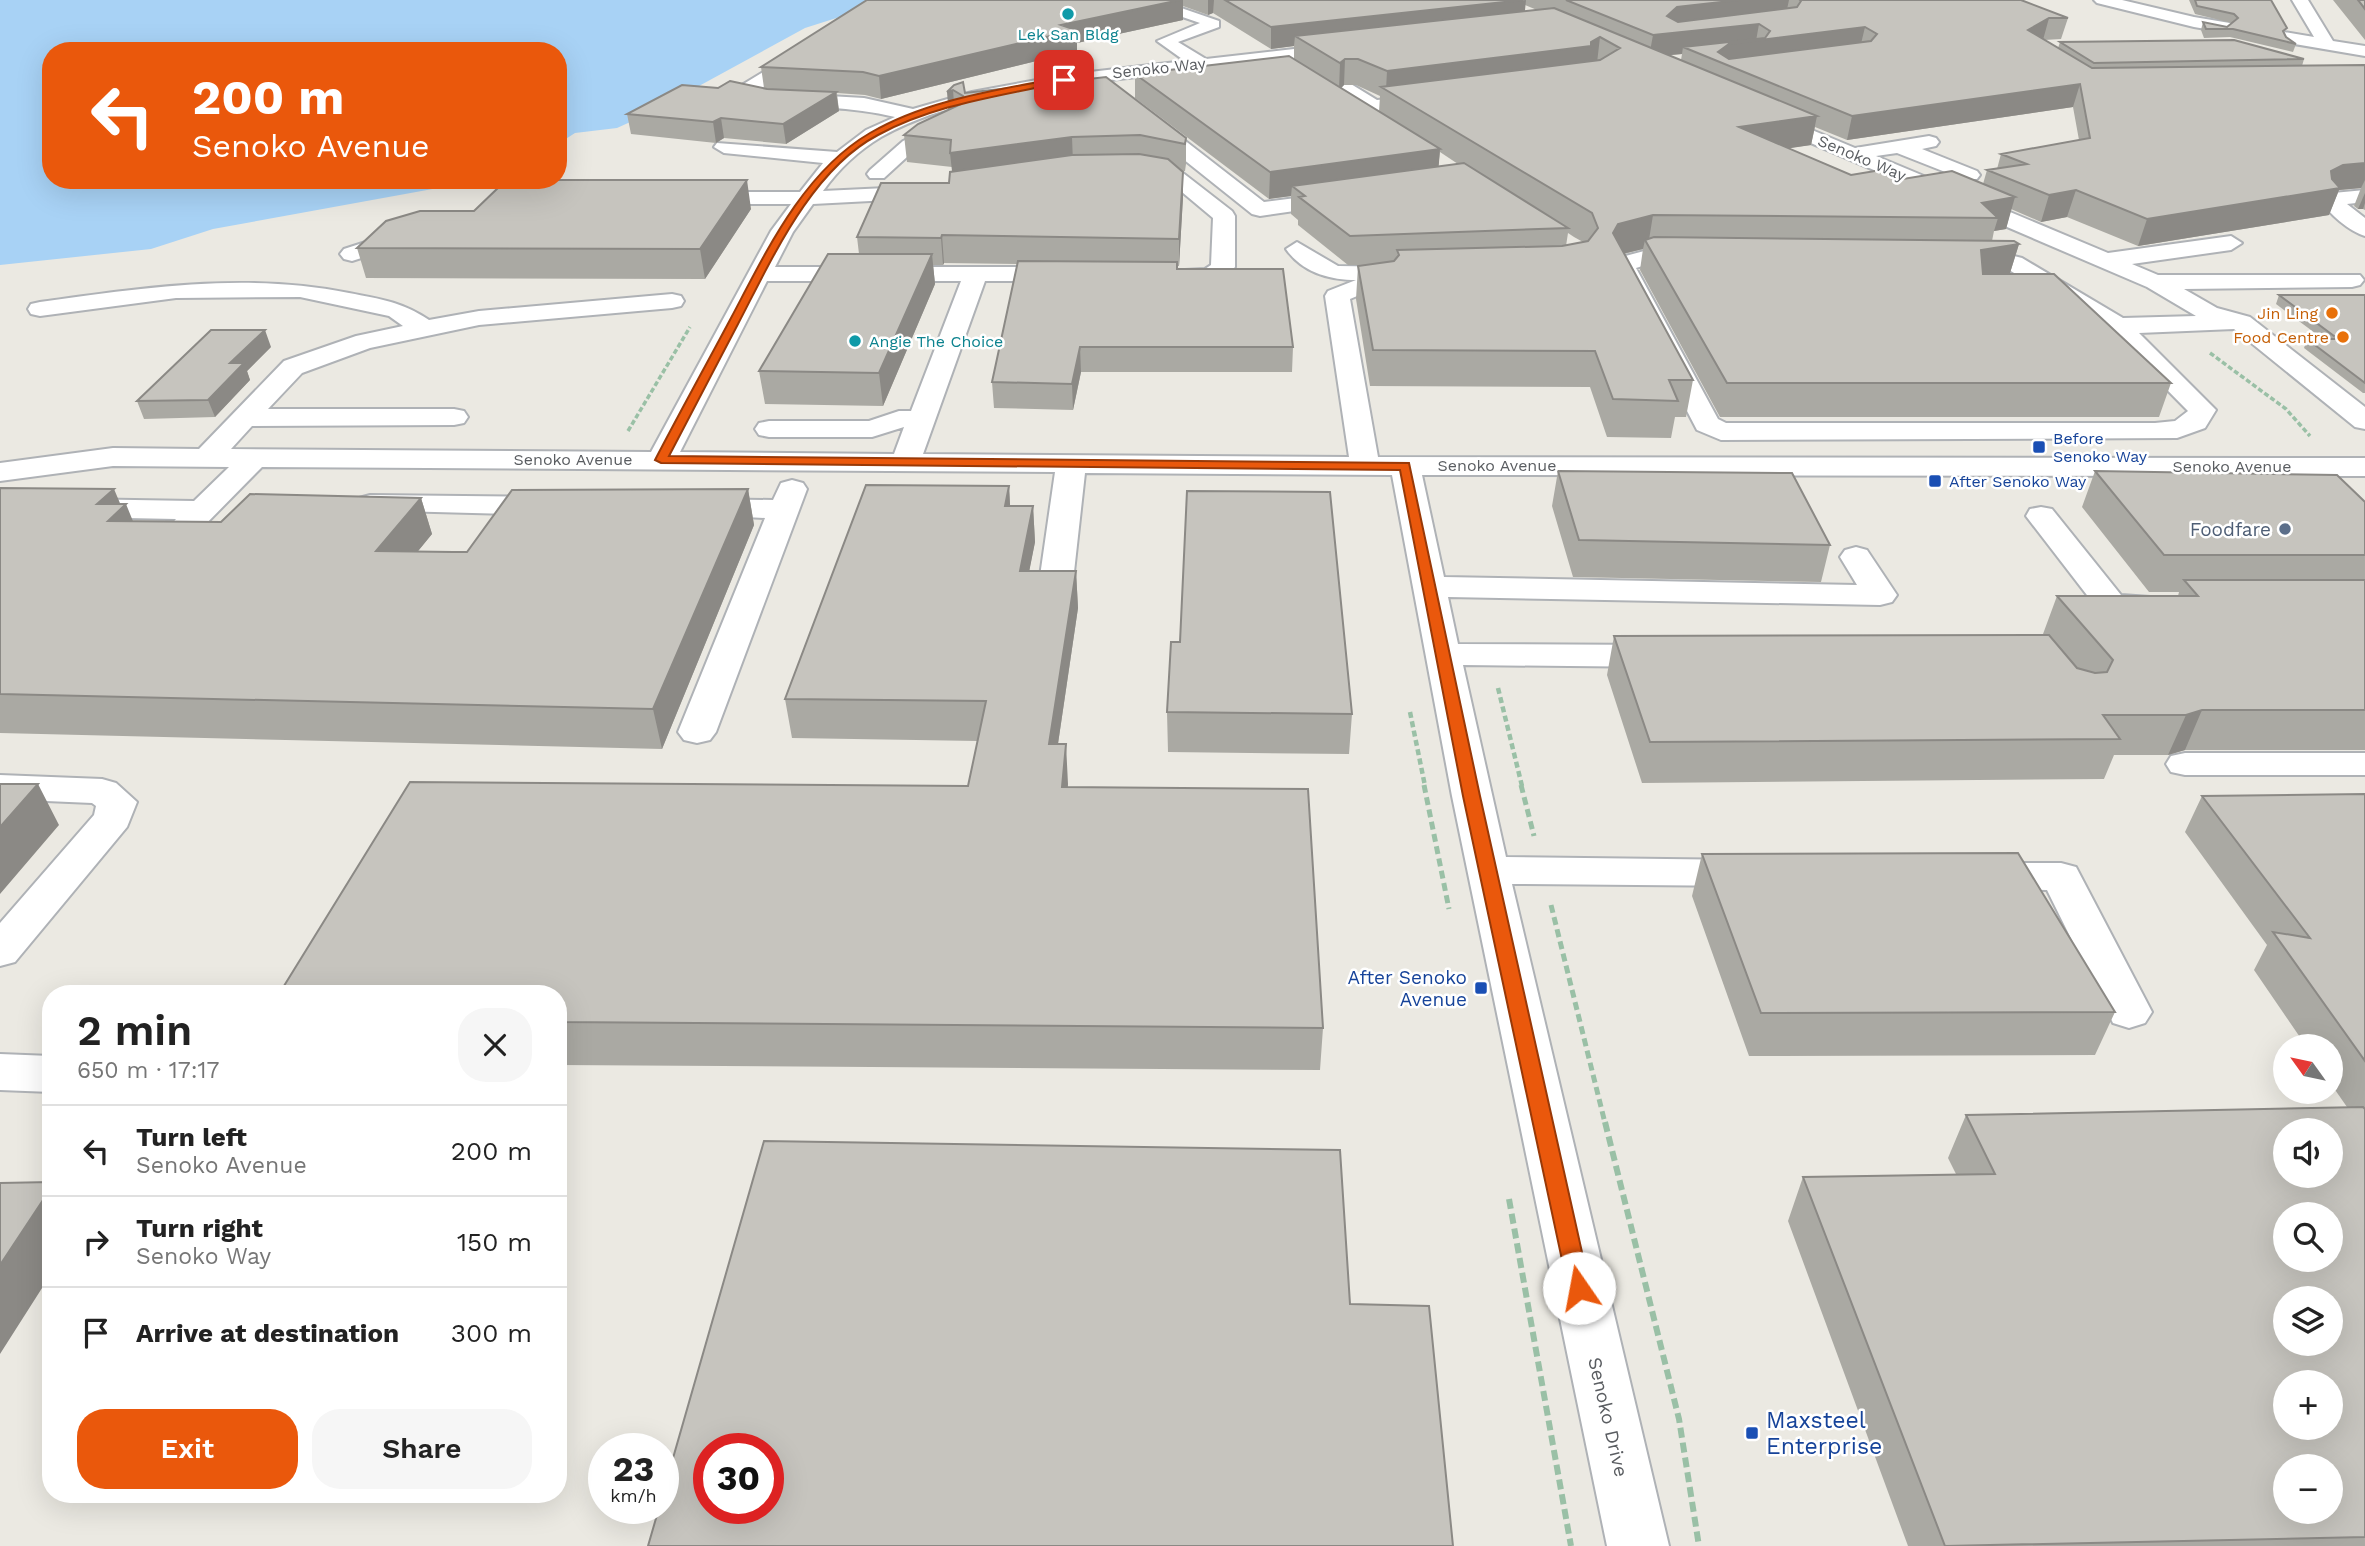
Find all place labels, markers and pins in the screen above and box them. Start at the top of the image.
marker: Lek San Bldg [1060,6,1076,22]
place label: Lek San Bldg [1017,25,1119,44]
pin [1034,50,1094,110]
place label: Jin Ling [2257,304,2318,323]
marker: Jin Ling [2324,305,2340,321]
place label: Food Centre [2233,328,2329,347]
marker: Food Centre [2335,329,2351,345]
place label: Angie The Choice [869,332,1003,351]
marker: Angie The Choice [847,333,863,349]
place label: Before Senoko Way [2053,429,2148,466]
marker: Before Senoko Way [2031,439,2047,455]
place label: After Senoko Way [1949,472,2087,491]
marker: After Senoko Way [1927,473,1943,489]
place label: Foodfare [2190,518,2271,541]
marker: Foodfare [2277,521,2293,537]
place label: After Senoko Avenue [1348,966,1467,1011]
marker: After Senoko Avenue [1473,980,1489,996]
place label: Maxsteel Enterprise [1766,1407,1882,1460]
marker: Maxsteel Enterprise [1744,1425,1760,1441]

